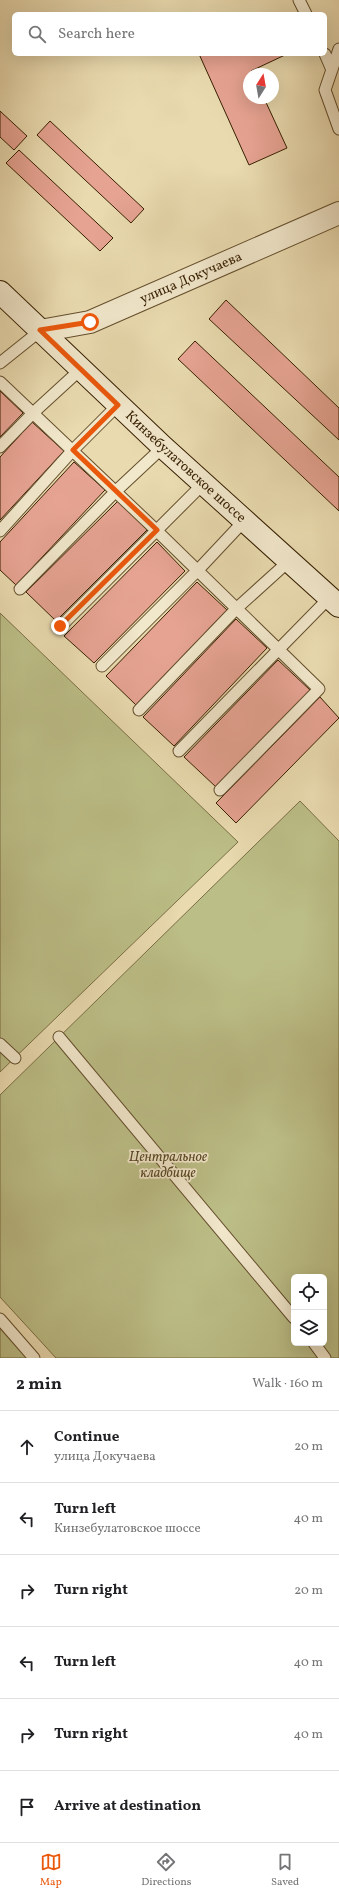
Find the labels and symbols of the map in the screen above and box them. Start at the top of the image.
north arrow [243,68,279,104]
street label: улица Докучаева [137,247,245,309]
route start [81,313,99,331]
street label: Кинзебулатовское шоссе [121,406,251,527]
route end [51,617,69,635]
park label: Центральное кладбище [129,1148,207,1183]

